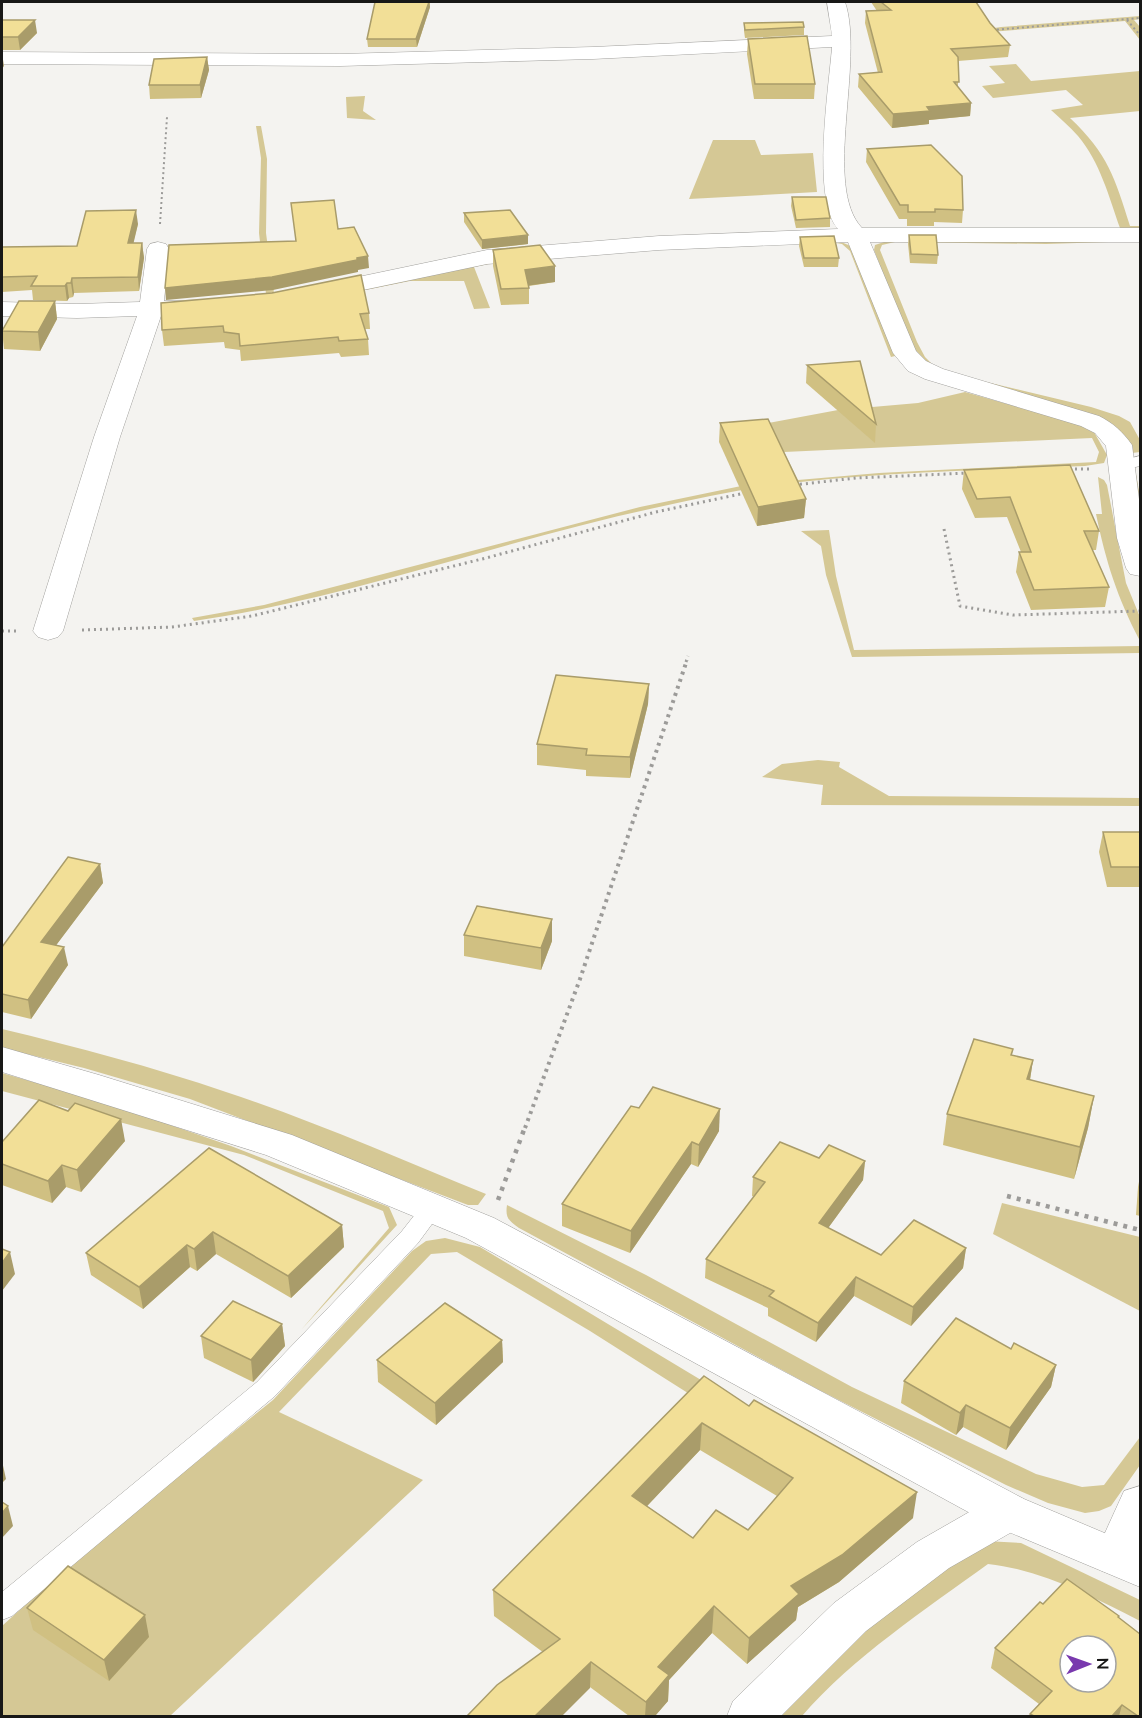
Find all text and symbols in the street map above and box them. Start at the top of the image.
north arrow [1058,1634,1118,1694]
text: N [1093,1658,1113,1670]

